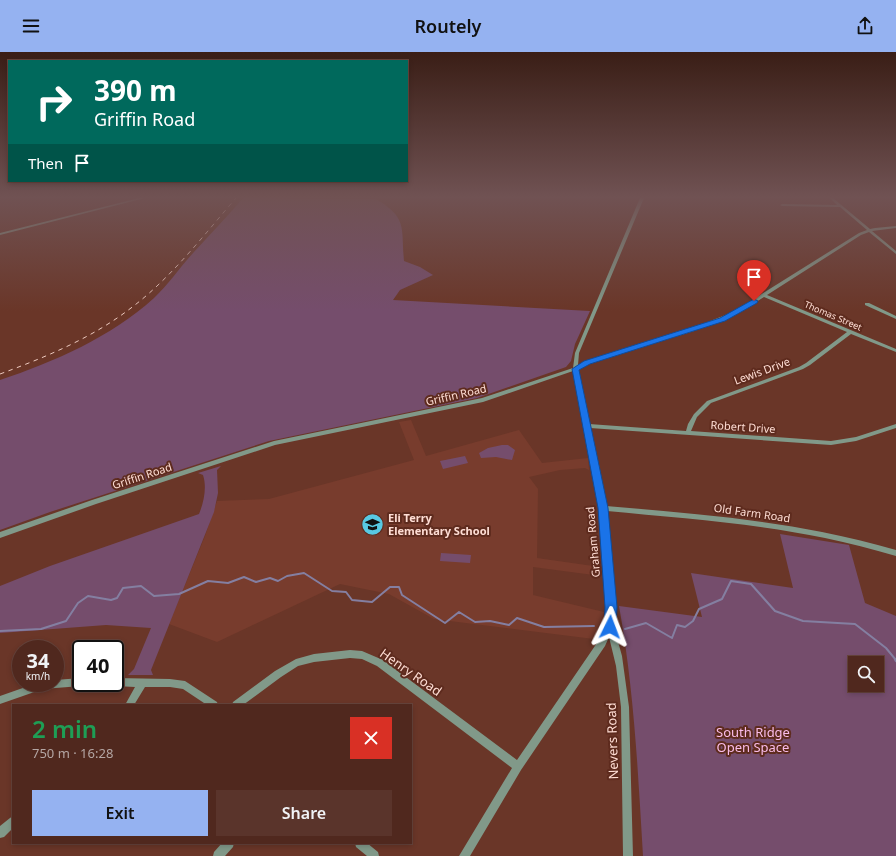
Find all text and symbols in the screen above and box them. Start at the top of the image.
text: Routely [415,14,481,38]
icon: menu [20,15,42,37]
icon: share [854,15,876,37]
text: 390 m [94,71,177,109]
icon: right [28,76,80,128]
text: Griffin Road [94,107,195,131]
icon: arrive [71,152,93,174]
text: Then [28,153,63,173]
pin [737,260,771,301]
icon: arrive [743,266,765,288]
street label: Thomas Street [802,298,865,334]
street label: Lewis Drive [732,353,792,388]
street label: Griffin Road [424,380,488,409]
street label: Robert Drive [710,417,776,436]
street label: Griffin Road [110,459,174,492]
street label: Old Farm Road [713,500,791,525]
street label: Graham Road [582,506,603,578]
place label: Eli Terry Elementary School [388,510,490,538]
school or university icon: Eli Terry Elementary School [360,511,386,537]
position arrow [589,606,631,648]
speed limit sign: 40 [72,640,124,692]
street label: Henry Road [377,644,445,700]
text: 34 [27,647,49,674]
map controls [848,656,884,692]
button: search [848,656,884,692]
text: km/h [26,669,50,683]
street label: Nevers Road [602,702,622,780]
text: 2 min [32,712,97,745]
button: close [350,717,392,759]
park label: South Ridge Open Space [716,723,790,756]
text: 750 m · 16:28 [32,744,113,762]
button: Exit [32,790,208,836]
button: Share [216,790,392,836]

